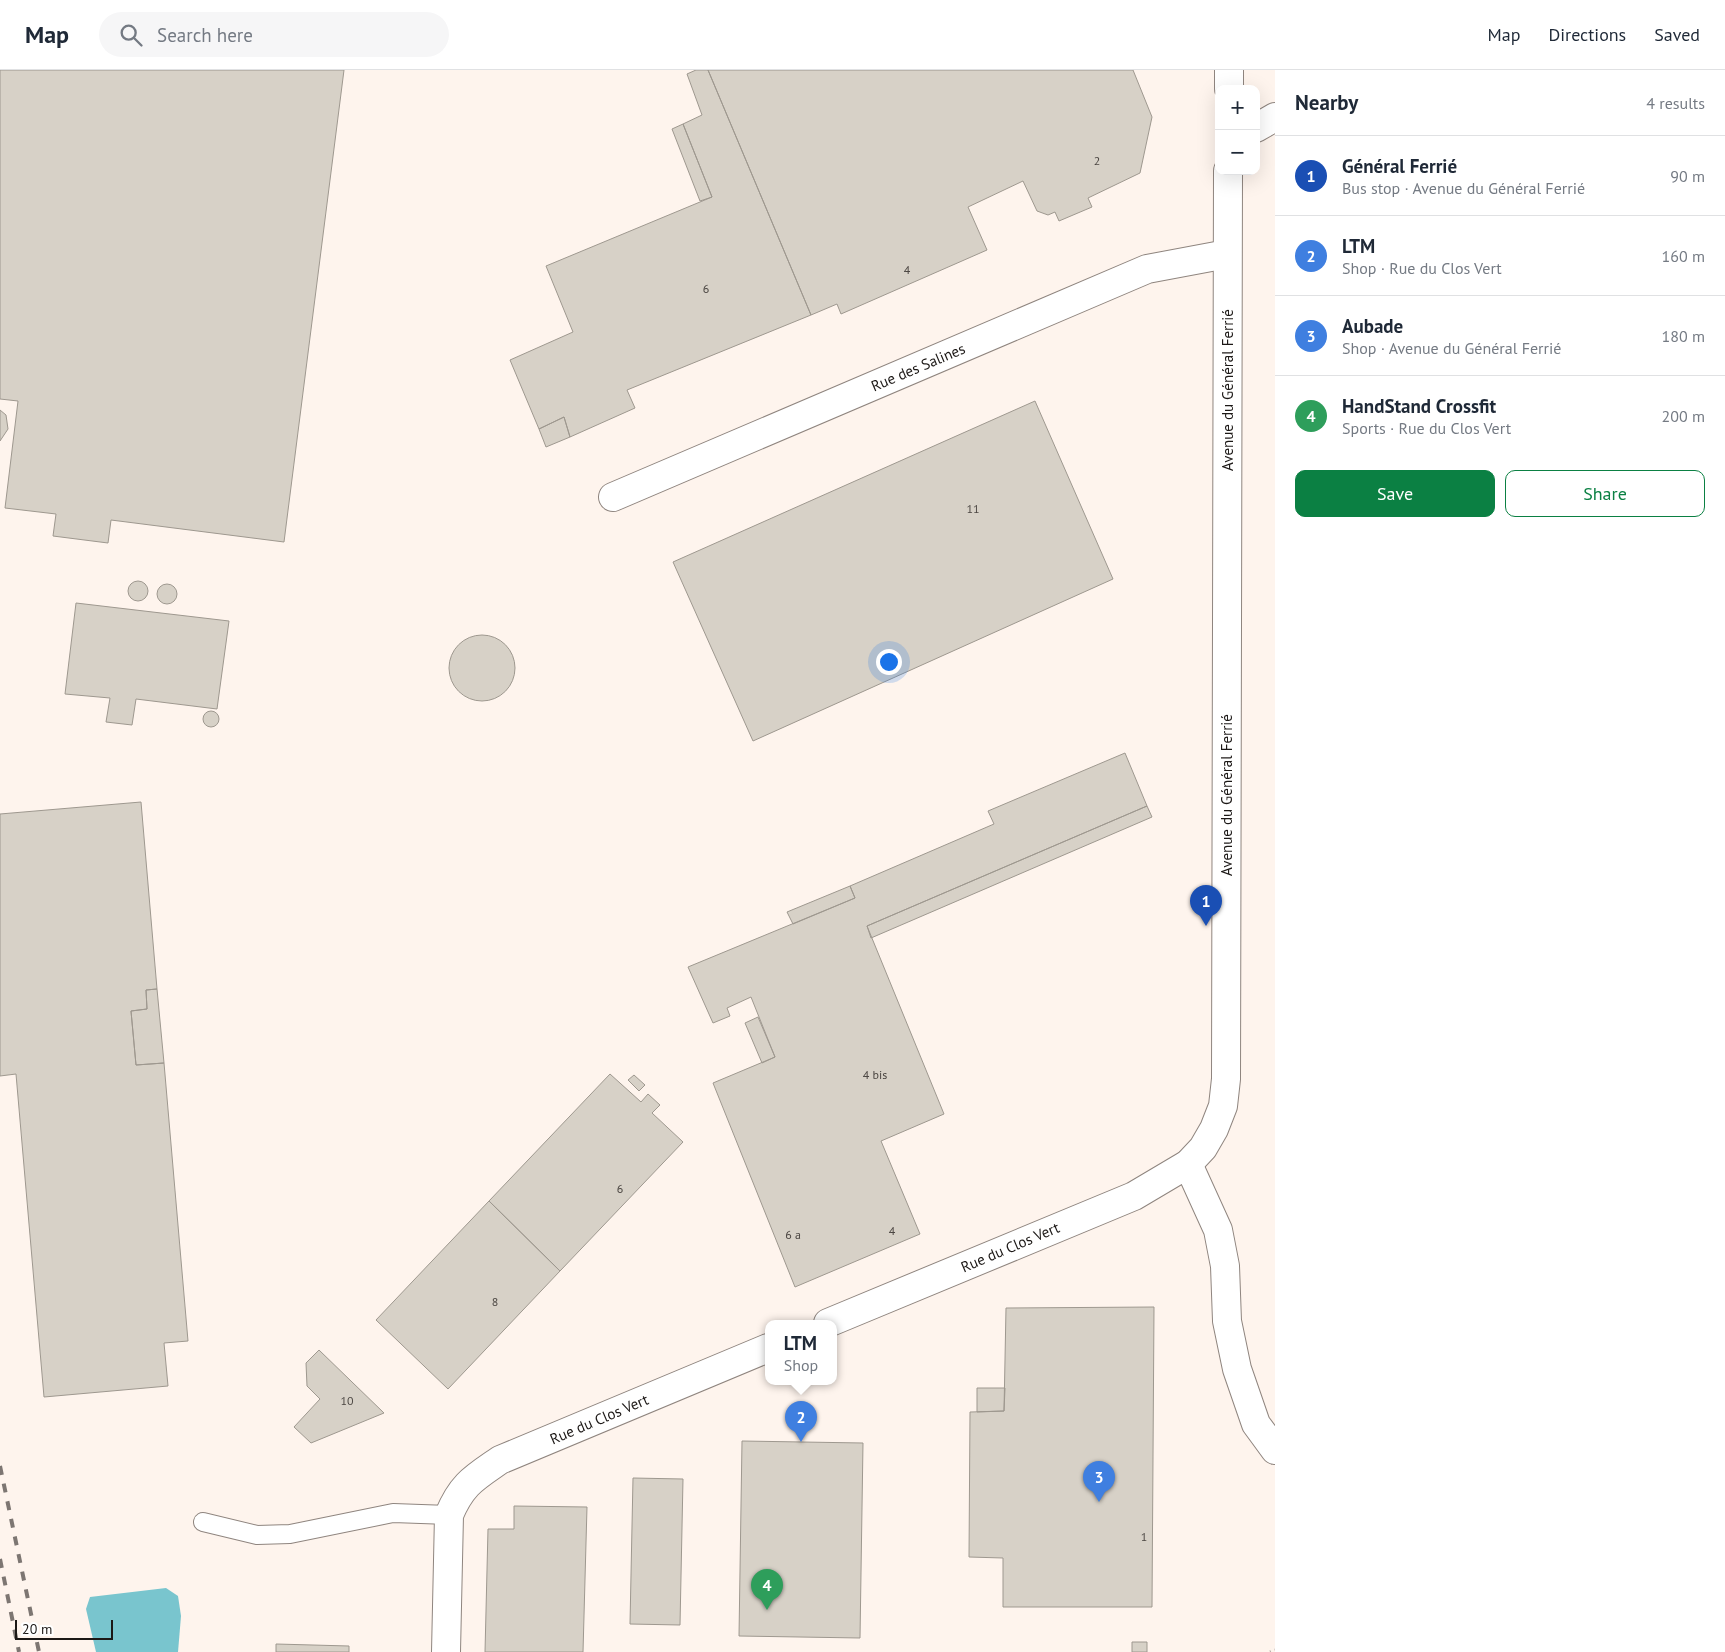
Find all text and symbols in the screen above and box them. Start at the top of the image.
search box [99,12,449,57]
text: Map [25,19,69,50]
icon: search [117,21,145,49]
text: Search here [157,23,253,47]
text: Map [1488,23,1520,46]
text: Directions [1548,23,1626,46]
text: Saved [1654,23,1700,46]
map controls [1215,85,1260,175]
button: + [1215,85,1260,130]
text: Nearby [1295,89,1358,116]
text: 4 results [1646,93,1705,113]
button: − [1215,130,1260,175]
house number: 2 [1094,153,1100,168]
text: Général Ferrié [1342,154,1457,178]
text: 1 [1306,166,1316,186]
text: 90 m [1670,166,1705,186]
text: Bus stop · Avenue du Général Ferrié [1342,178,1585,198]
text: LTM [1342,234,1375,258]
text: 2 [1306,246,1316,266]
text: 160 m [1662,246,1705,266]
text: Shop · Rue du Clos Vert [1342,258,1502,278]
house number: 4 [904,262,911,277]
house number: 6 [703,281,709,296]
street label: Avenue du Général Ferrié [1218,309,1237,471]
text: Aubade [1342,314,1403,338]
text: 3 [1306,326,1316,346]
text: 180 m [1662,326,1705,346]
text: Shop · Avenue du Général Ferrié [1342,338,1561,358]
street label: Rue des Salines [868,339,968,395]
text: HandStand Crossfit [1342,394,1496,418]
text: 4 [1306,406,1316,426]
text: 200 m [1662,406,1705,426]
text: Sports · Rue du Clos Vert [1342,418,1511,438]
button: Save [1295,470,1495,517]
button: Share [1505,470,1705,517]
house number: 11 [966,501,980,516]
your location [876,649,902,675]
street label: Avenue du Général Ferrié [1217,714,1236,876]
pin: 1 [1190,885,1222,926]
house number: 4 bis [863,1067,887,1082]
house number: 6 [617,1181,623,1196]
street label: Rue du Clos Vert [958,1218,1062,1276]
house number: 4 [889,1223,896,1238]
house number: 6 a [785,1227,801,1242]
house number: 8 [492,1294,498,1309]
popup [765,1320,837,1385]
text: LTM [784,1331,817,1355]
text: Shop [784,1355,818,1375]
street label: Rue du Clos Vert [547,1390,651,1448]
house number: 10 [340,1393,354,1408]
pin: 2 [785,1401,817,1442]
pin: 3 [1083,1461,1115,1502]
house number: 1 [1141,1529,1147,1544]
pin: 4 [751,1569,783,1610]
scale bar [15,1617,112,1640]
text: 20 m [22,1620,52,1638]

